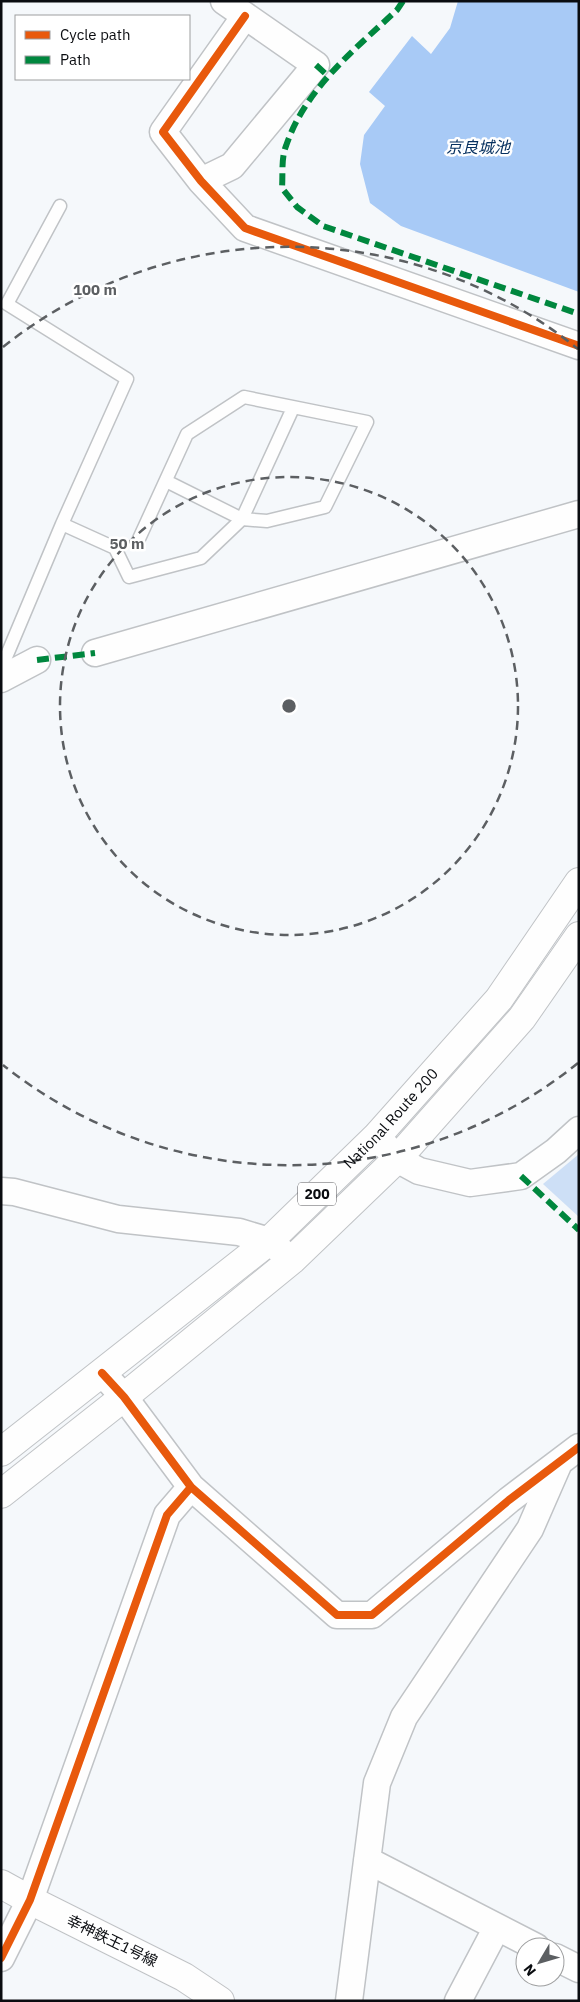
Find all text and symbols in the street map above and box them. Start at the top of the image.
legend [15,15,190,80]
text: Cycle path [60,25,131,44]
text: Path [60,50,91,69]
water label: 京良城池 [446,137,512,157]
text: 100 m [73,280,117,299]
text: 50 m [110,534,144,553]
centre of rings [280,697,298,715]
street label: National Route 200 [339,1064,442,1172]
road number: 200 [298,1182,336,1206]
street label: 幸神鉄王1号線 [64,1910,161,1971]
north arrow [515,1937,565,1987]
text: N [520,1960,540,1980]

